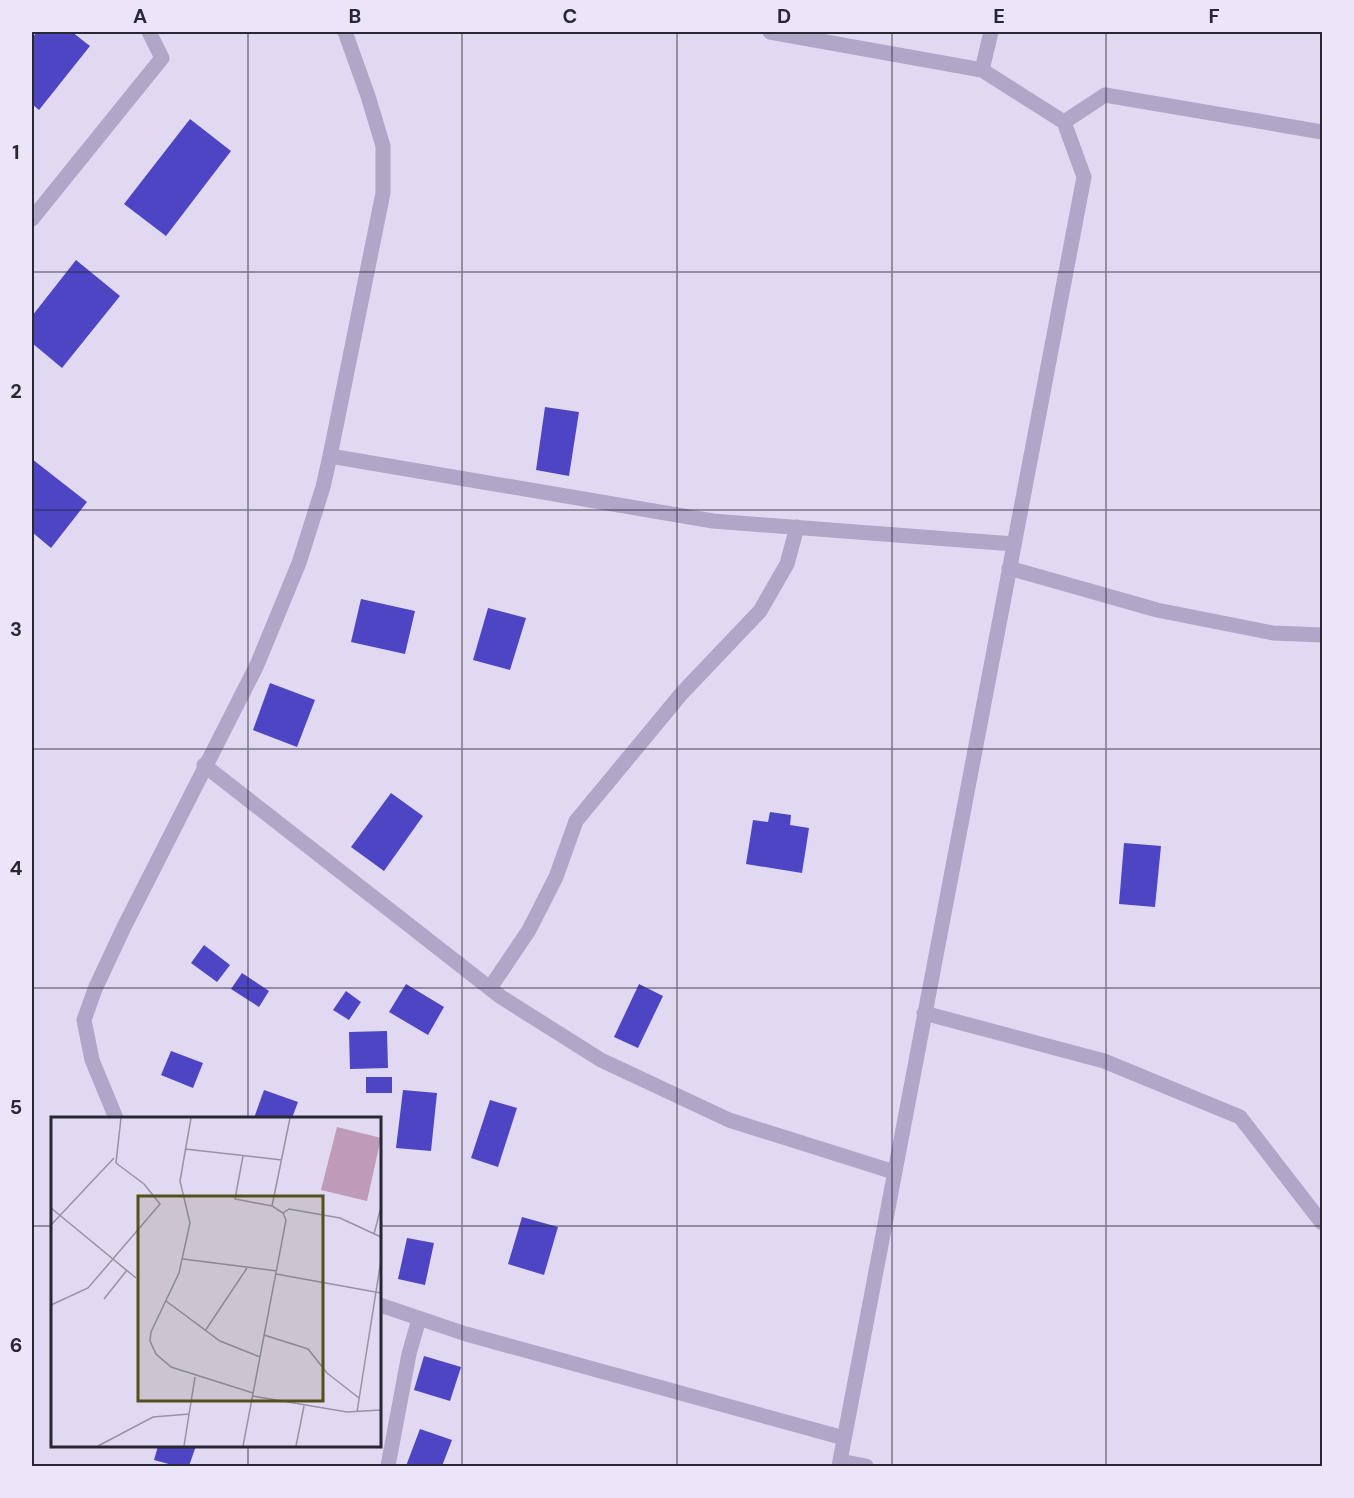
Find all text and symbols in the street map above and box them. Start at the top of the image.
text: A [133,3,147,29]
text: B [349,3,361,29]
text: C [563,3,577,29]
text: D [777,3,791,29]
text: E [993,3,1005,29]
text: F [1208,3,1220,29]
text: 1 [12,139,20,165]
text: 2 [10,378,22,404]
text: 3 [10,616,22,642]
text: 4 [10,855,23,881]
text: 5 [10,1094,22,1120]
inset map [51,1117,381,1447]
text: 6 [10,1332,22,1358]

